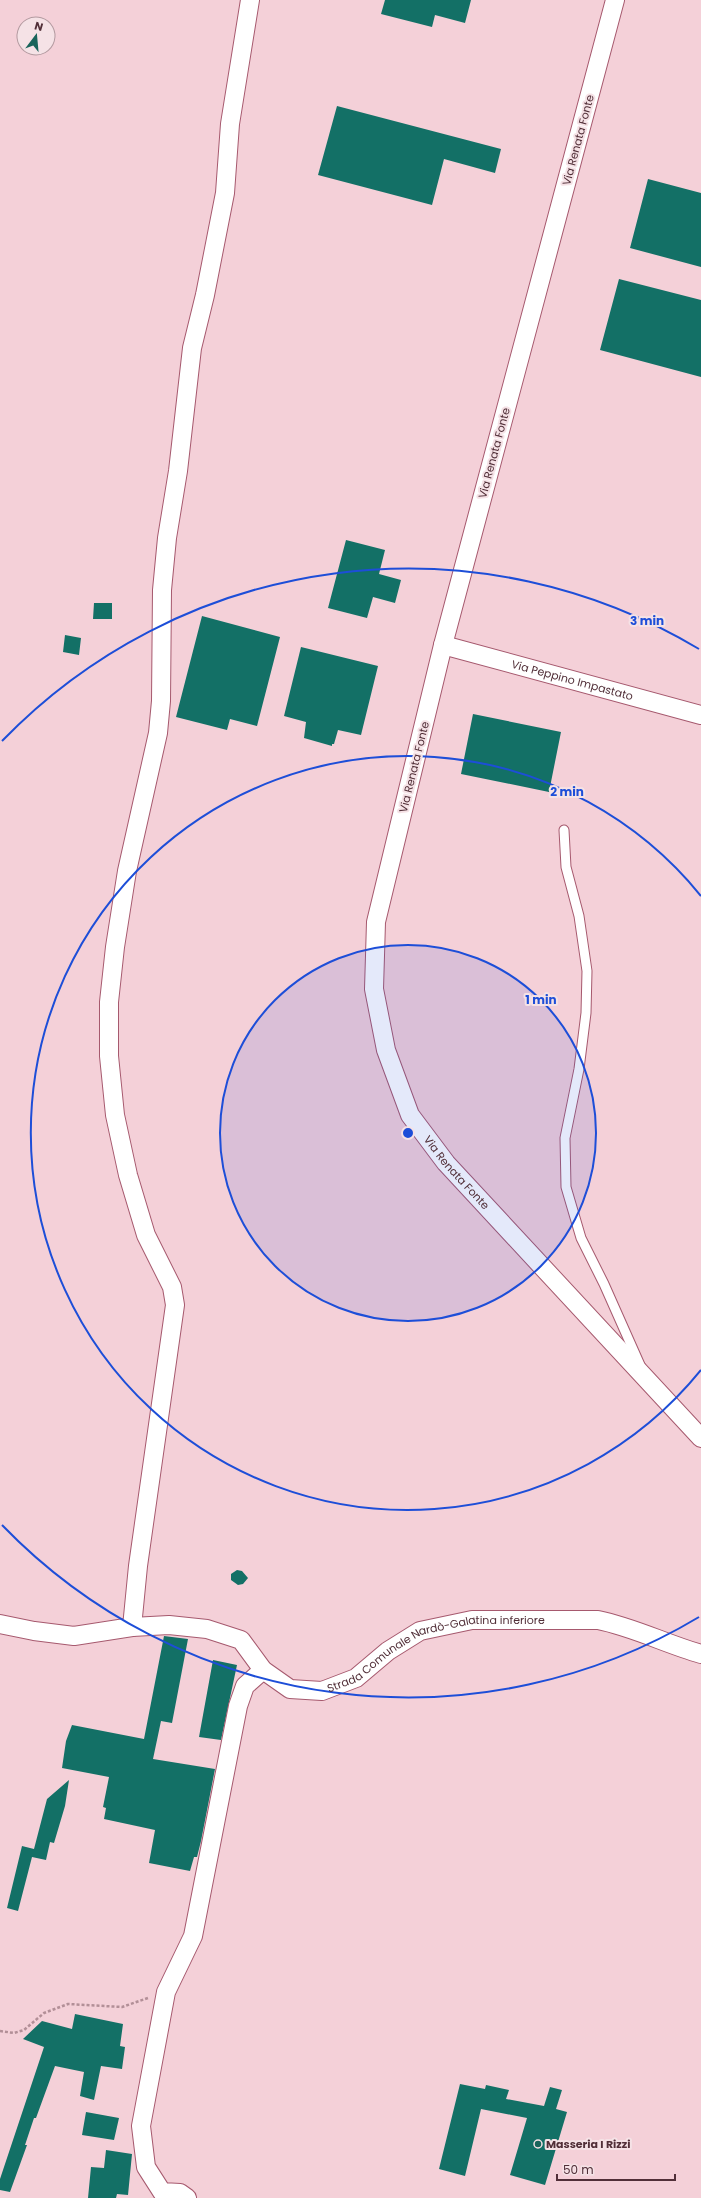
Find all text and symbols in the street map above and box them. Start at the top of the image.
north arrow [16,16,56,56]
text: N [33,18,45,35]
street label: Via Renata Fonte [558,93,598,187]
street label: Via Renata Fonte [474,406,514,500]
text: 3 min [630,612,664,629]
street label: Via Peppino Impastato [510,656,635,704]
street label: Via Renata Fonte [395,720,433,814]
text: 2 min [550,783,584,800]
text: 1 min [525,991,557,1008]
centre of rings [401,1126,415,1140]
street label: Via Renata Fonte [420,1132,493,1213]
street label: Strada Comunale Nardò-Galatina inferiore [325,1611,545,1696]
place label: Masseria I Rizzi [546,2136,631,2152]
marker: Masseria I Rizzi [533,2139,543,2149]
scale bar [557,2156,675,2182]
text: 50 m [563,2161,594,2178]

